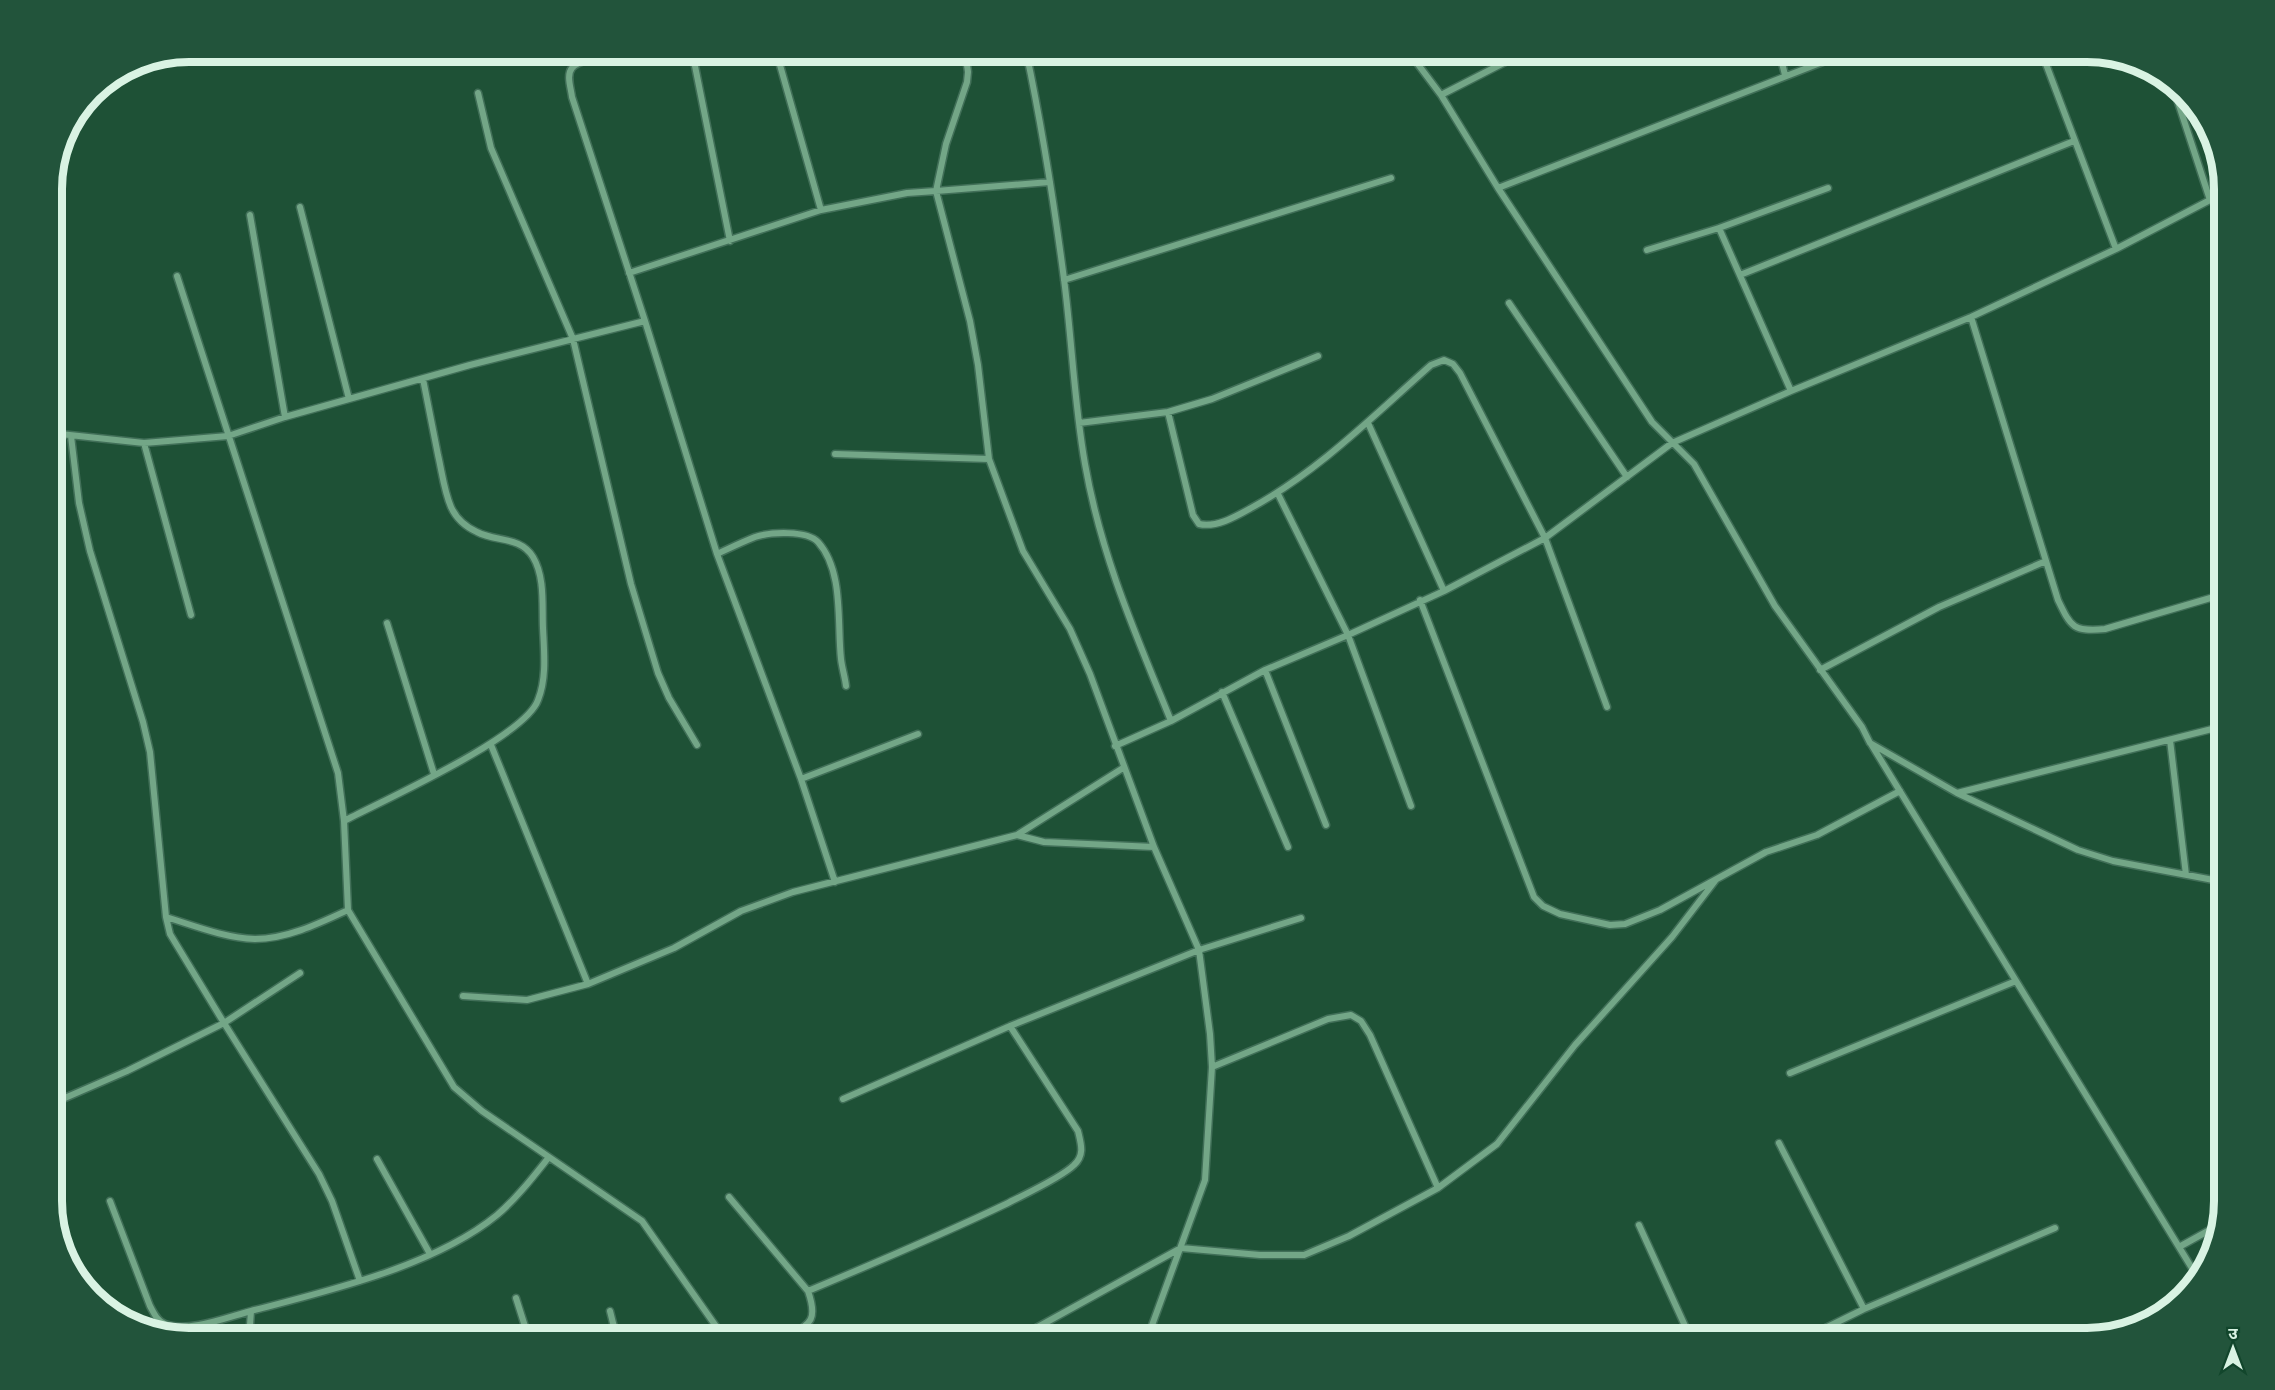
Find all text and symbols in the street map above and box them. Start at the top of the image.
north arrow [2203,1318,2263,1378]
text: उ [2228,1322,2238,1344]

